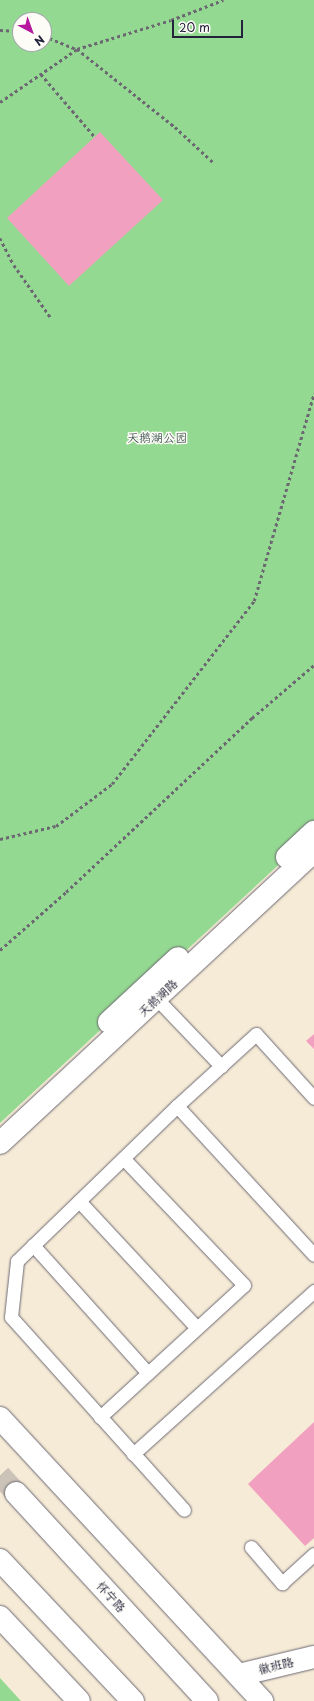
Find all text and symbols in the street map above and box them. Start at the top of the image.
north arrow [12,12,52,52]
scale bar [174,12,245,38]
text: 20 m [179,18,210,36]
text: N [31,31,48,50]
park label: 天鹅湖公园 [127,431,187,445]
street label: 天鹅湖路 [136,976,180,1020]
street label: 怀宁路 [94,1579,128,1615]
street label: 徽班路 [257,1655,295,1677]

